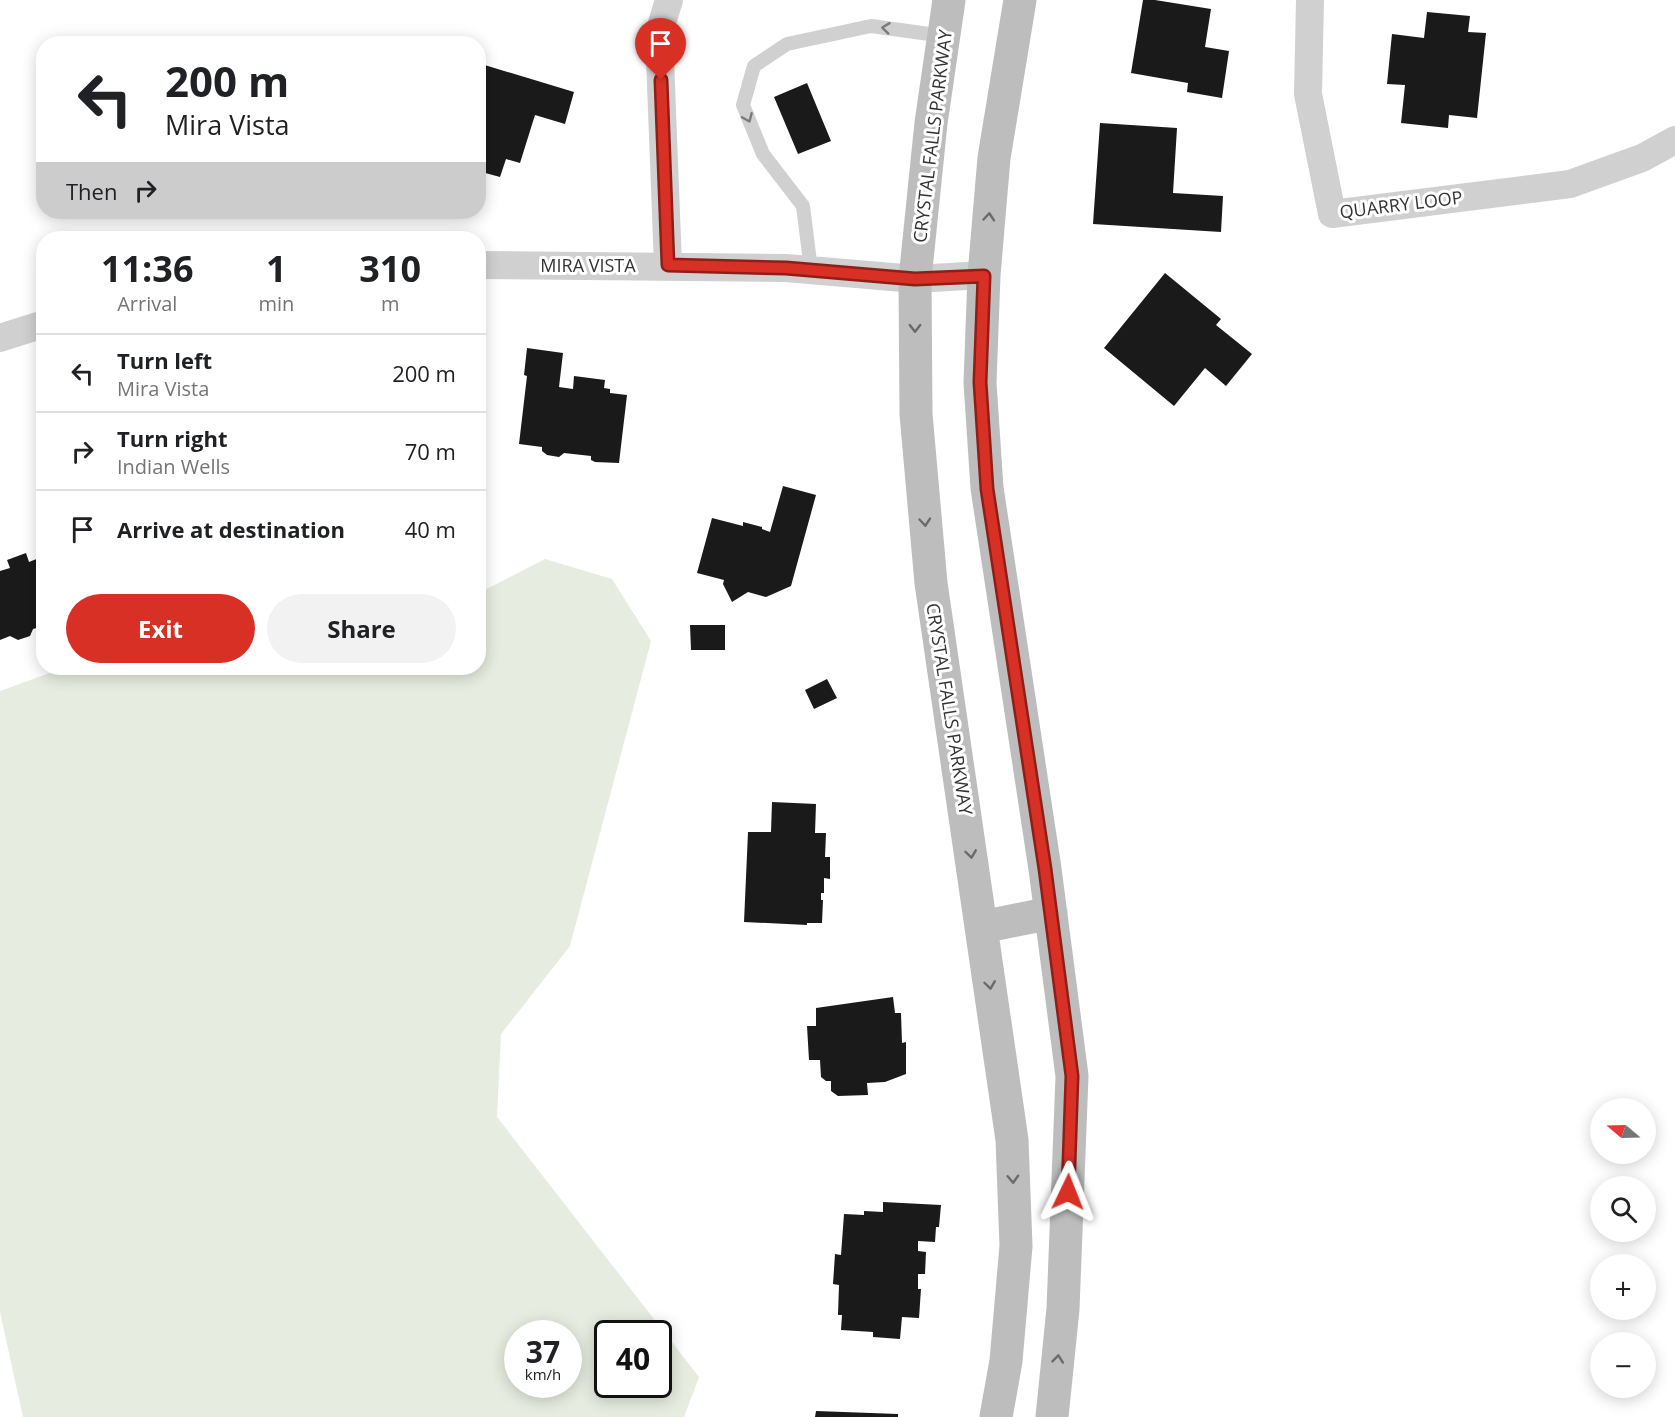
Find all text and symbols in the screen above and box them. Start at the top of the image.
pin [635,18,686,80]
one-way arrow [881,22,890,35]
icon: arrive [644,27,677,60]
street label: CRYSTAL FALLS PARKWAY [907,27,957,244]
text: 200 m [165,52,289,109]
icon: left [66,60,144,138]
text: Mira Vista [165,106,290,143]
one-way arrow [741,112,753,123]
icon: right [129,174,162,207]
text: Then [66,176,117,206]
street label: QUARRY LOOP [1338,185,1464,223]
one-way arrow [982,213,995,222]
text: 11:36 [101,244,194,293]
text: 1 [266,244,287,293]
text: 310 [359,244,421,293]
street label: MIRA VISTA [540,253,636,277]
text: Arrival [117,290,177,317]
text: min [258,290,294,317]
text: m [381,290,399,317]
one-way arrow [909,323,921,332]
text: Turn left [117,345,212,375]
icon: left [66,357,99,390]
text: 200 m [392,358,456,388]
text: Mira Vista [117,375,209,402]
text: Turn right [117,423,228,453]
icon: right [66,435,99,468]
text: 70 m [405,436,456,466]
text: Indian Wells [117,453,230,480]
icon: arrive [66,513,99,546]
text: Arrive at destination [117,514,345,544]
text: 40 m [405,514,456,544]
one-way arrow [918,518,931,527]
button: Exit [66,594,255,663]
button: Share [267,594,456,663]
street label: CRYSTAL FALLS PARKWAY [921,601,979,818]
one-way arrow [965,849,977,859]
one-way arrow [984,981,996,990]
north arrow [1590,1098,1656,1164]
map controls [1590,1098,1656,1398]
position arrow [1036,1160,1100,1224]
one-way arrow [1007,1174,1020,1183]
button: search [1590,1176,1656,1242]
button: + [1590,1254,1656,1320]
speed limit sign: 40 [594,1320,672,1398]
text: 37 [526,1331,560,1372]
button: − [1590,1332,1656,1398]
one-way arrow [1051,1354,1064,1363]
text: km/h [525,1364,561,1384]

